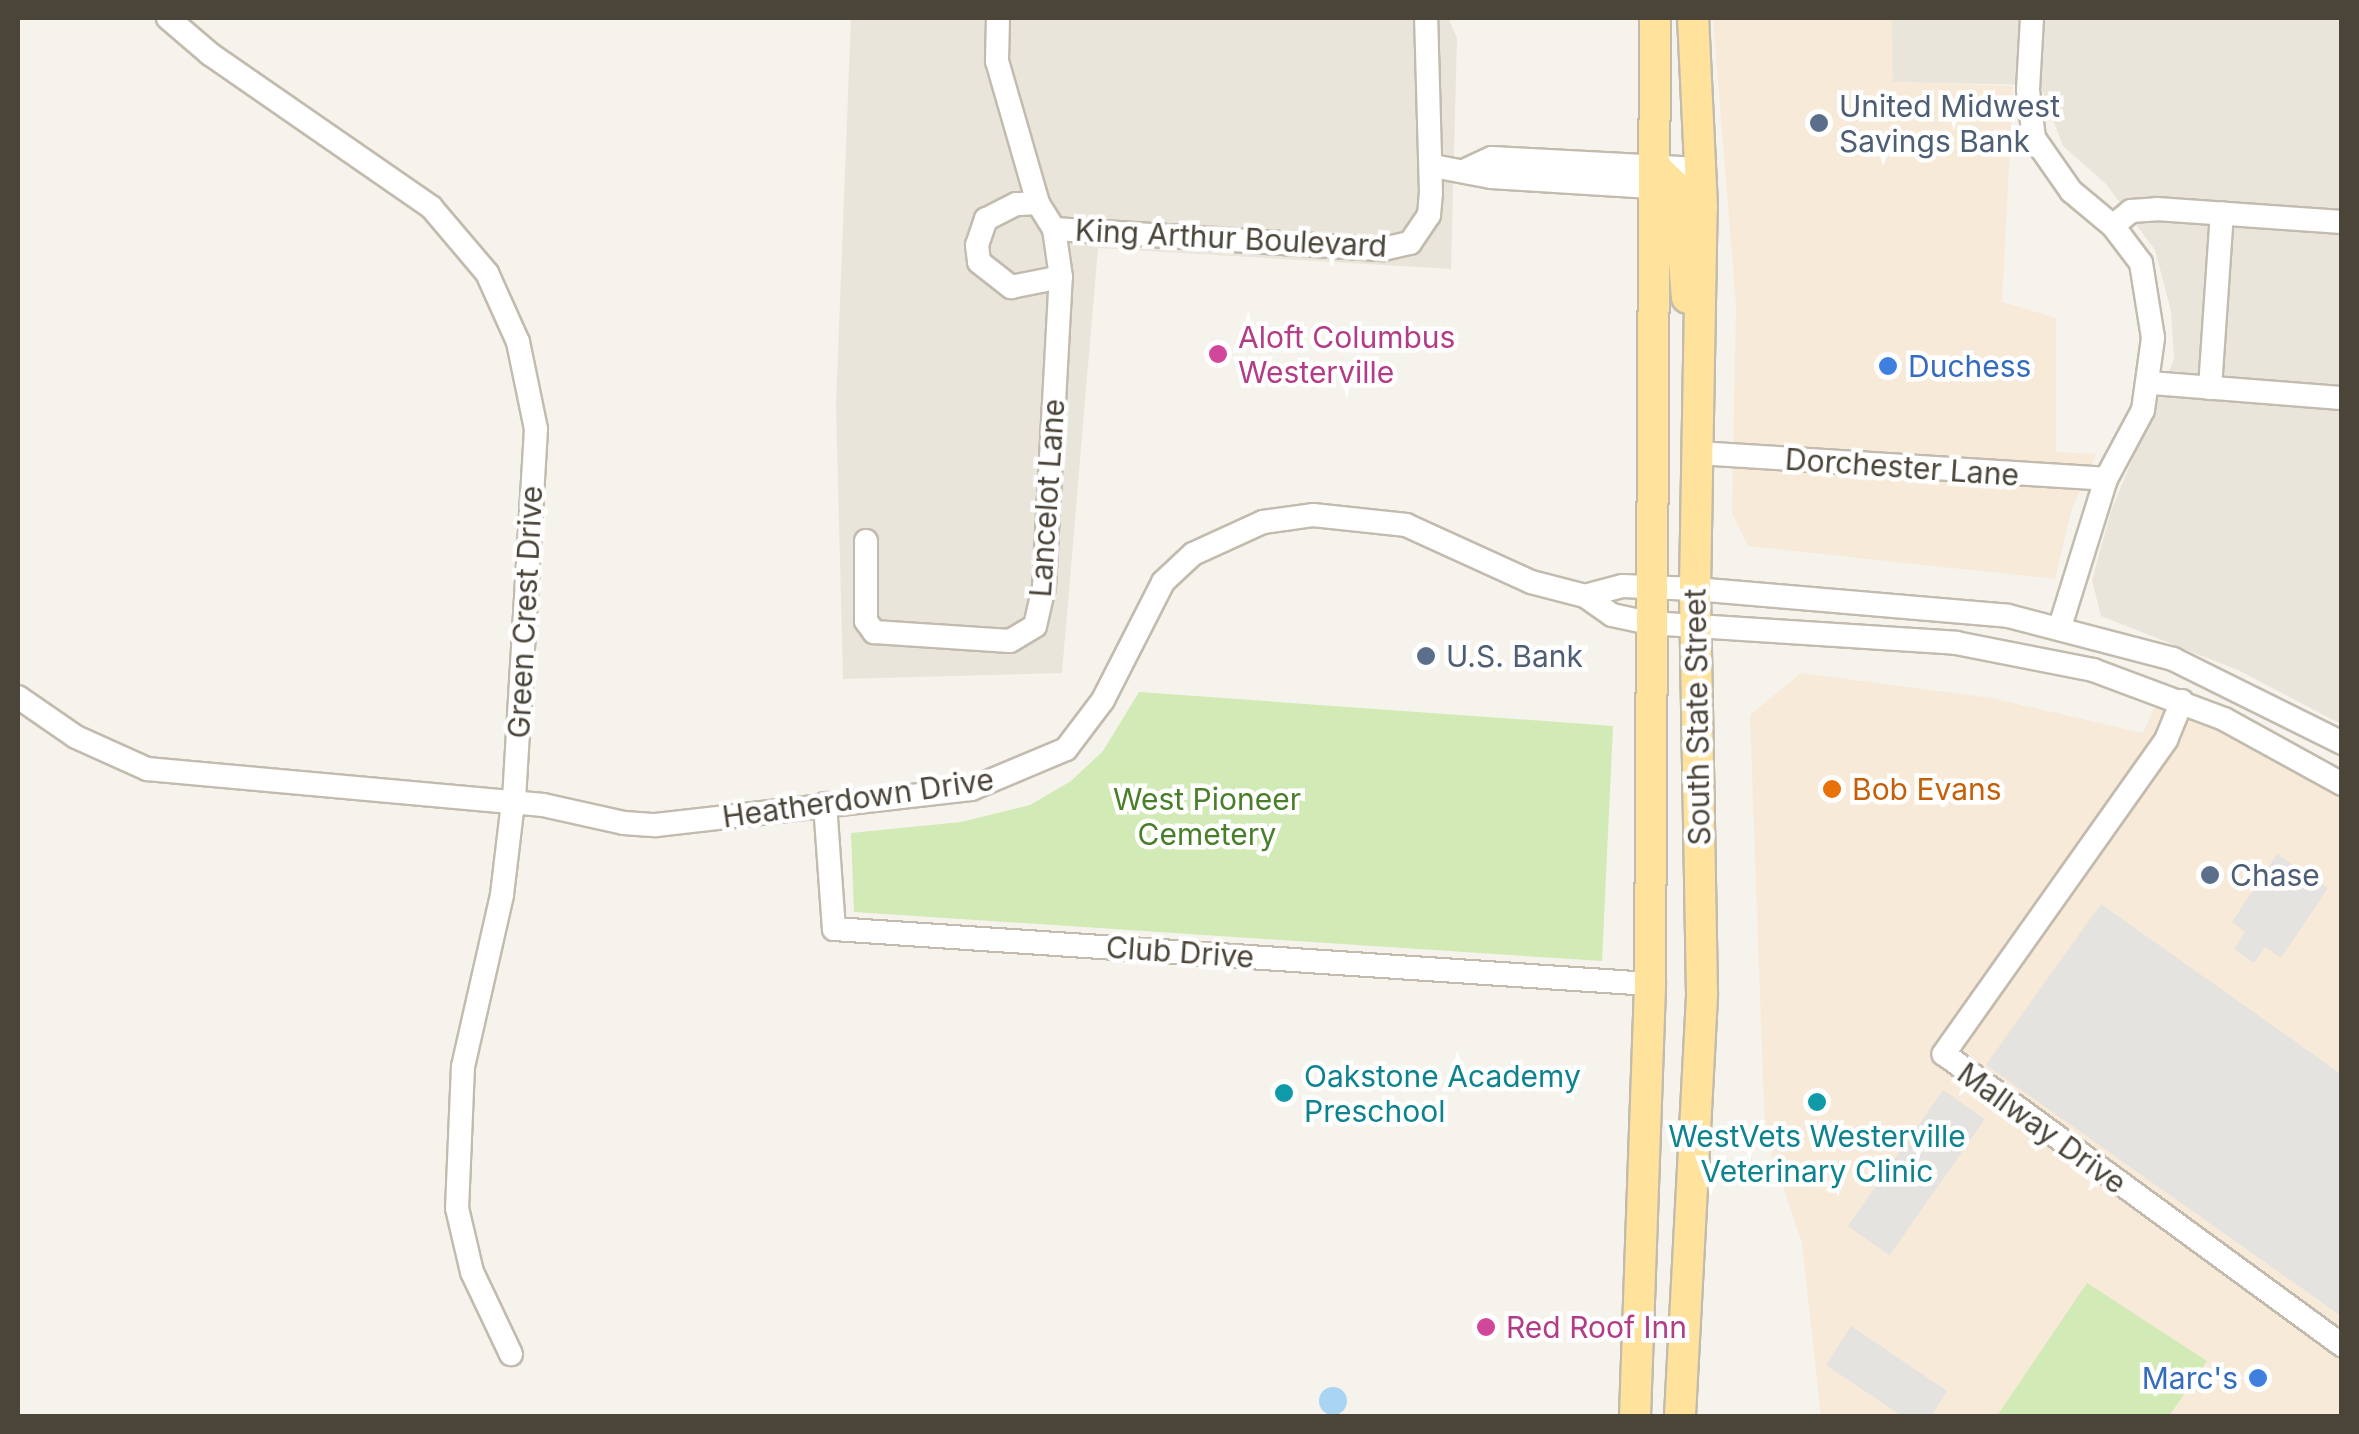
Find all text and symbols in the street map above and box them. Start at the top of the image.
place label: United Midwest Savings Bank [1839,88,2060,158]
marker: United Midwest Savings Bank [1808,112,1830,134]
street label: King Arthur Boulevard [1074,212,1388,264]
place label: Aloft Columbus Westerville [1238,319,1455,390]
marker: Aloft Columbus Westerville [1207,343,1229,365]
place label: Duchess [1908,348,2031,384]
marker: Duchess [1877,355,1899,377]
street label: Lancelot Lane [1022,398,1072,598]
street label: Dorchester Lane [1784,441,2020,493]
street label: Green Crest Drive [500,485,550,739]
street label: South State Street [1677,588,1717,846]
place label: U.S. Bank [1446,638,1583,674]
marker: U.S. Bank [1415,645,1437,667]
street label: Heatherdown Drive [720,761,996,835]
place label: Bob Evans [1852,771,2002,807]
marker: Bob Evans [1821,778,1843,800]
park label: West Pioneer Cemetery [1113,781,1301,852]
place label: Chase [2230,857,2320,893]
marker: Chase [2199,864,2221,886]
street label: Club Drive [1105,929,1255,975]
street label: Mallway Drive [1951,1055,2133,1201]
place label: Oakstone Academy Preschool [1304,1058,1581,1128]
marker: Oakstone Academy Preschool [1273,1082,1295,1104]
marker: WestVets Westerville Veterinary Clinic [1806,1091,1828,1113]
place label: WestVets Westerville Veterinary Clinic [1668,1118,1966,1188]
place label: Red Roof Inn [1506,1309,1687,1345]
marker: Red Roof Inn [1475,1316,1497,1338]
place label: Marc's [2142,1360,2238,1396]
marker: Marc's [2247,1367,2269,1389]

